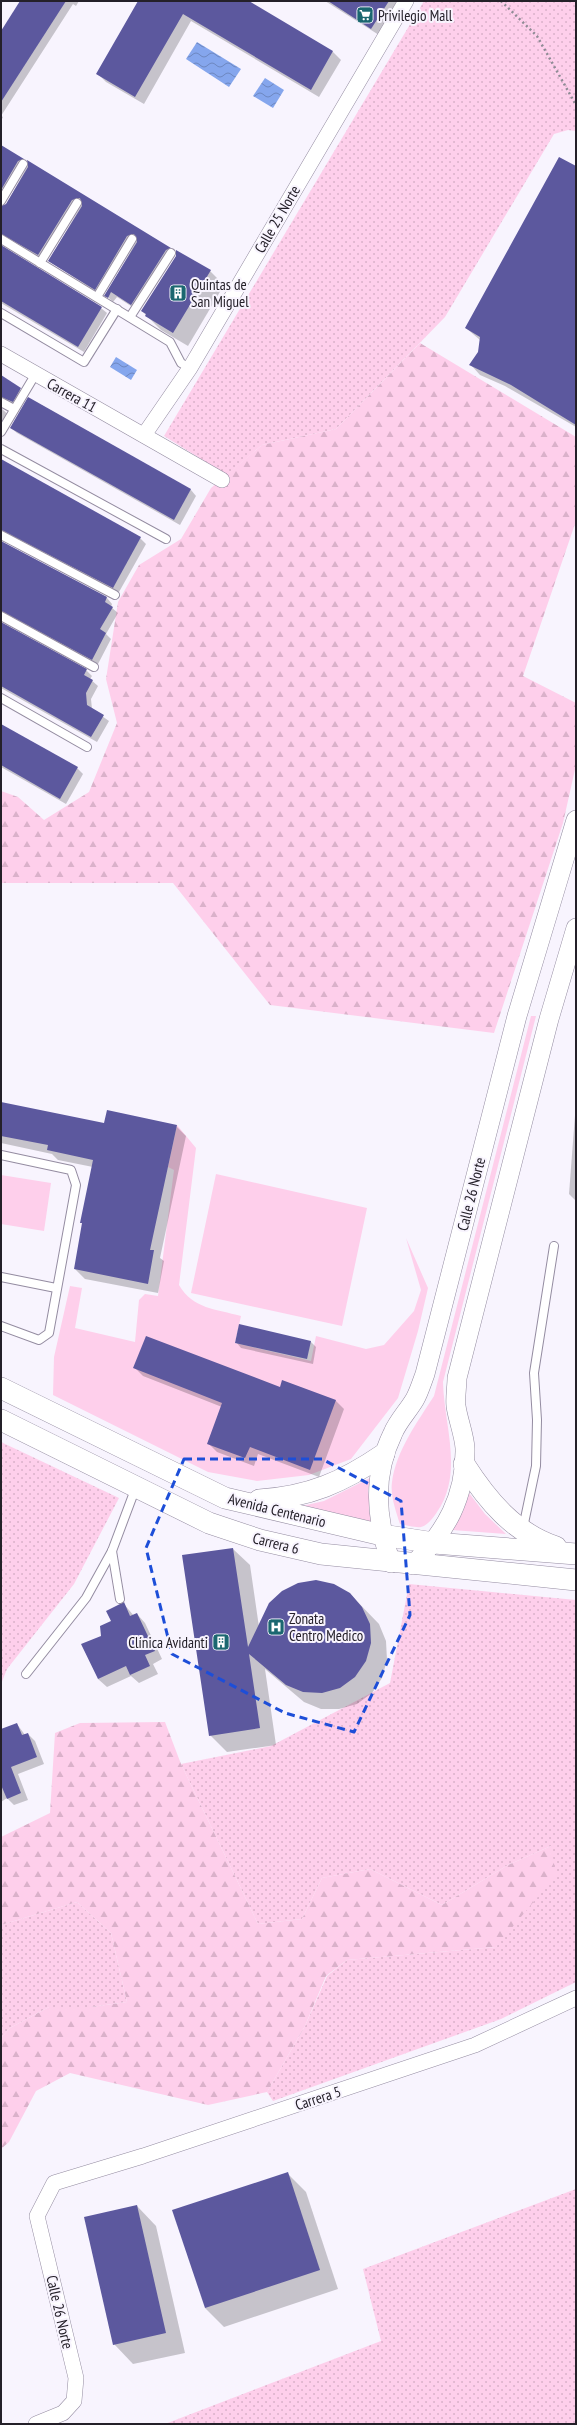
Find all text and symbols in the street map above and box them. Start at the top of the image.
supermarket icon: Privilegio Mall [355,5,375,25]
place label: Privilegio Mall [378,6,453,25]
street label: Calle 25 Norte [250,182,304,256]
place label: Quintas de San Miguel [191,275,249,311]
building icon: Quintas de San Miguel [168,283,188,303]
street label: Carrera 11 [44,374,100,416]
street label: Calle 26 Norte [453,1155,489,1233]
street label: Avenida Centenario [226,1489,328,1531]
street label: Carrera 6 [251,1528,301,1558]
place label: Zonata Centro Medico [289,1609,363,1645]
hospital icon: Zonata Centro Medico [266,1617,286,1637]
building icon: Clínica Avidanti [211,1632,231,1652]
place label: Clínica Avidanti [128,1633,208,1652]
street label: Carrera 5 [293,2082,343,2114]
street label: Calle 26 Norte [42,2273,78,2351]

